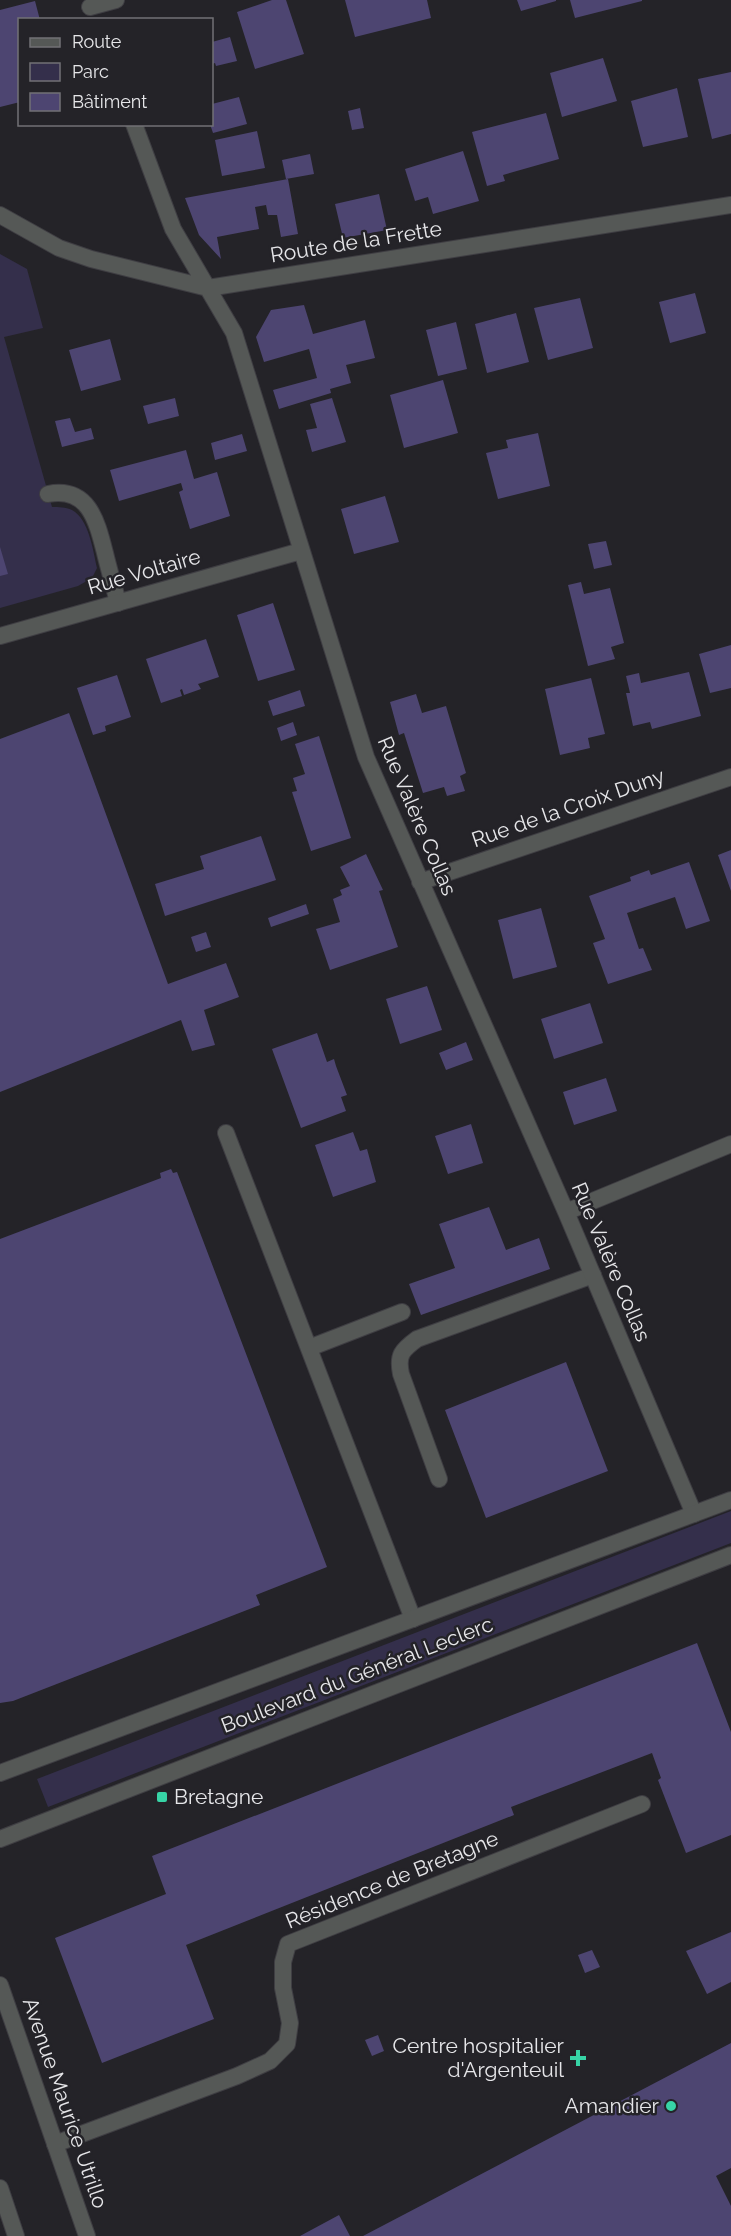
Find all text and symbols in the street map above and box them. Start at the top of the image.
legend [18,18,213,126]
text: Route [72,31,122,52]
text: Parc [72,61,109,82]
text: Bâtiment [72,91,147,112]
street label: Route de la Frette [268,216,443,267]
street label: Rue Voltaire [84,543,203,600]
street label: Rue Valère Collas [373,733,462,899]
street label: Rue de la Croix Duny [468,763,668,852]
street label: Rue Valère Collas [567,1179,656,1345]
street label: Boulevard du Général Leclerc [217,1611,496,1738]
place label: Bretagne [174,1784,263,1809]
marker: Bretagne [155,1790,169,1804]
street label: Résidence de Bretagne [282,1825,502,1934]
street label: Avenue Maurice Utrillo [18,1994,113,2211]
place label: Centre hospitalier d'Argenteuil [392,2033,565,2082]
marker: Centre hospitalier d'Argenteuil [569,2049,587,2067]
place label: Amandier [564,2093,660,2118]
marker: Amandier [664,2099,678,2113]

